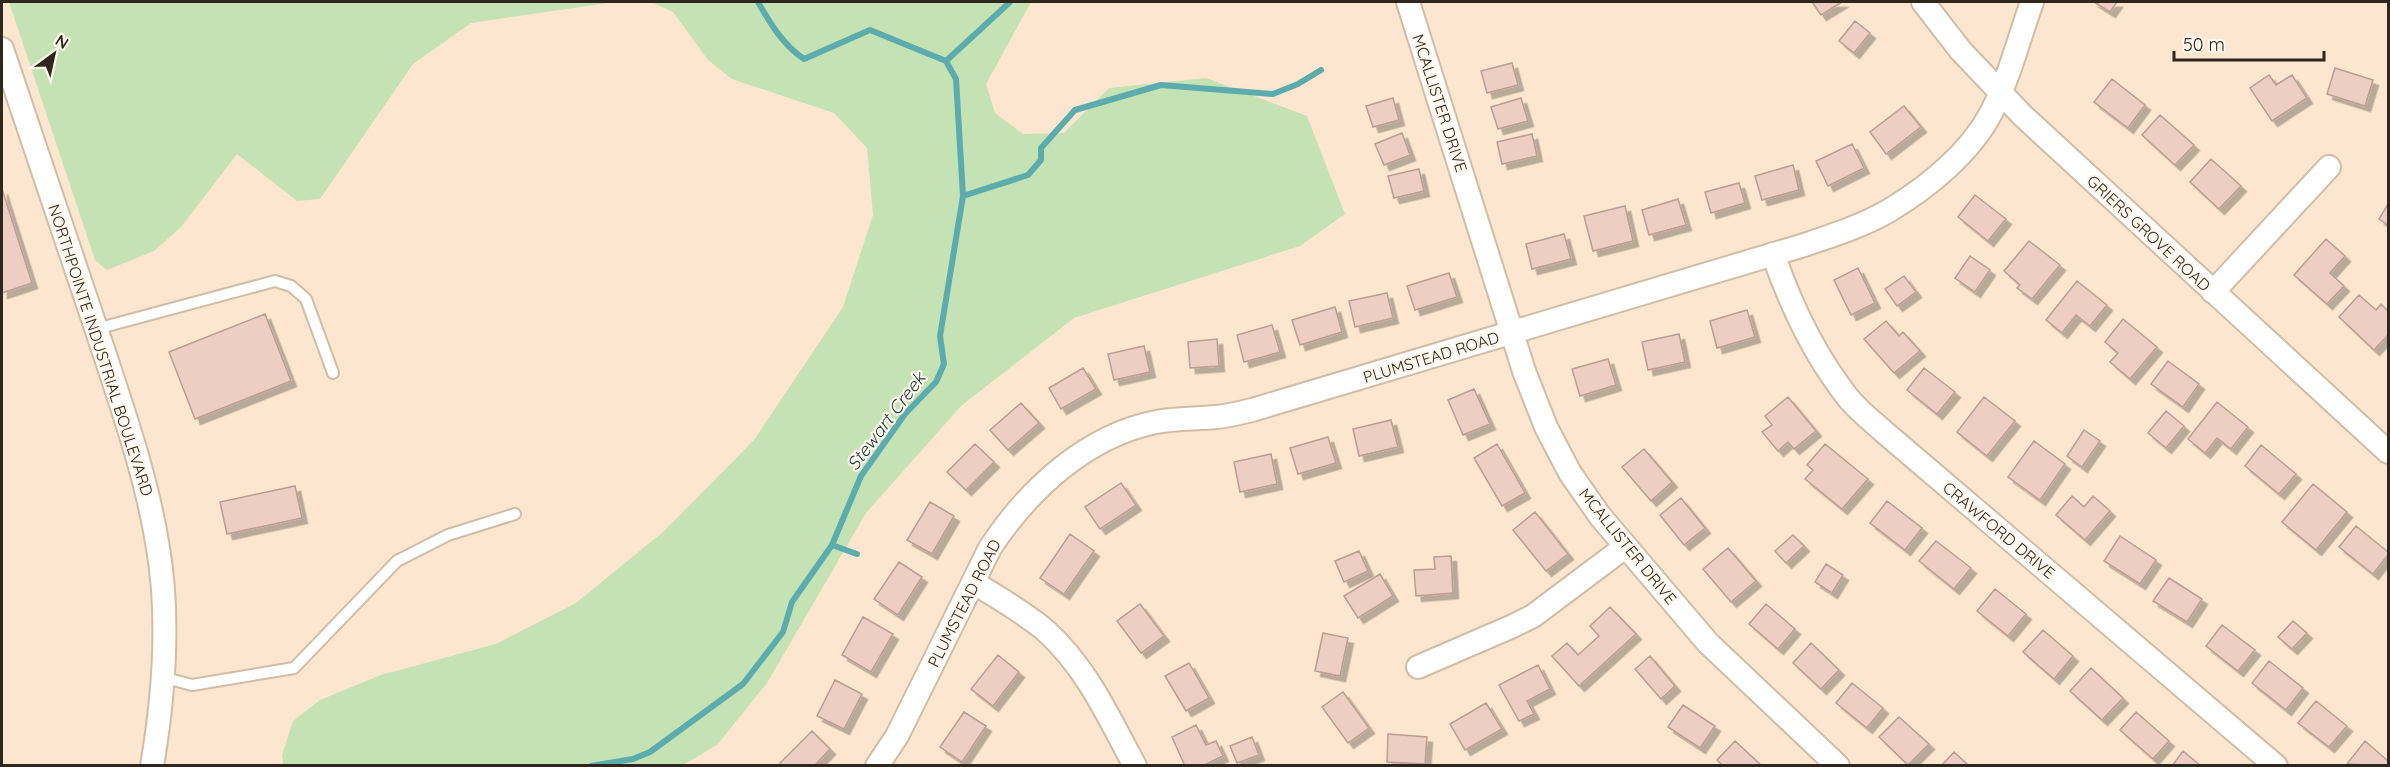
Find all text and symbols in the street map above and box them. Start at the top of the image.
north arrow [24,24,84,84]
scale bar [2174,24,2324,62]
text: N [52,30,73,53]
street label: MCALLISTER DRIVE [1408,32,1472,174]
text: 50 m [2183,33,2225,56]
street label: GRIERS GROVE ROAD [2083,171,2215,295]
street label: NORTHPOINTE INDUSTRIAL BOULEVARD [44,202,158,498]
street label: PLUMSTEAD ROAD [1361,327,1501,387]
water label: Stewart Creek [842,366,931,475]
street label: CRAWFORD DRIVE [1939,477,2059,583]
street label: MCALLISTER DRIVE [1575,484,1681,608]
street label: PLUMSTEAD ROAD [923,536,1005,670]

